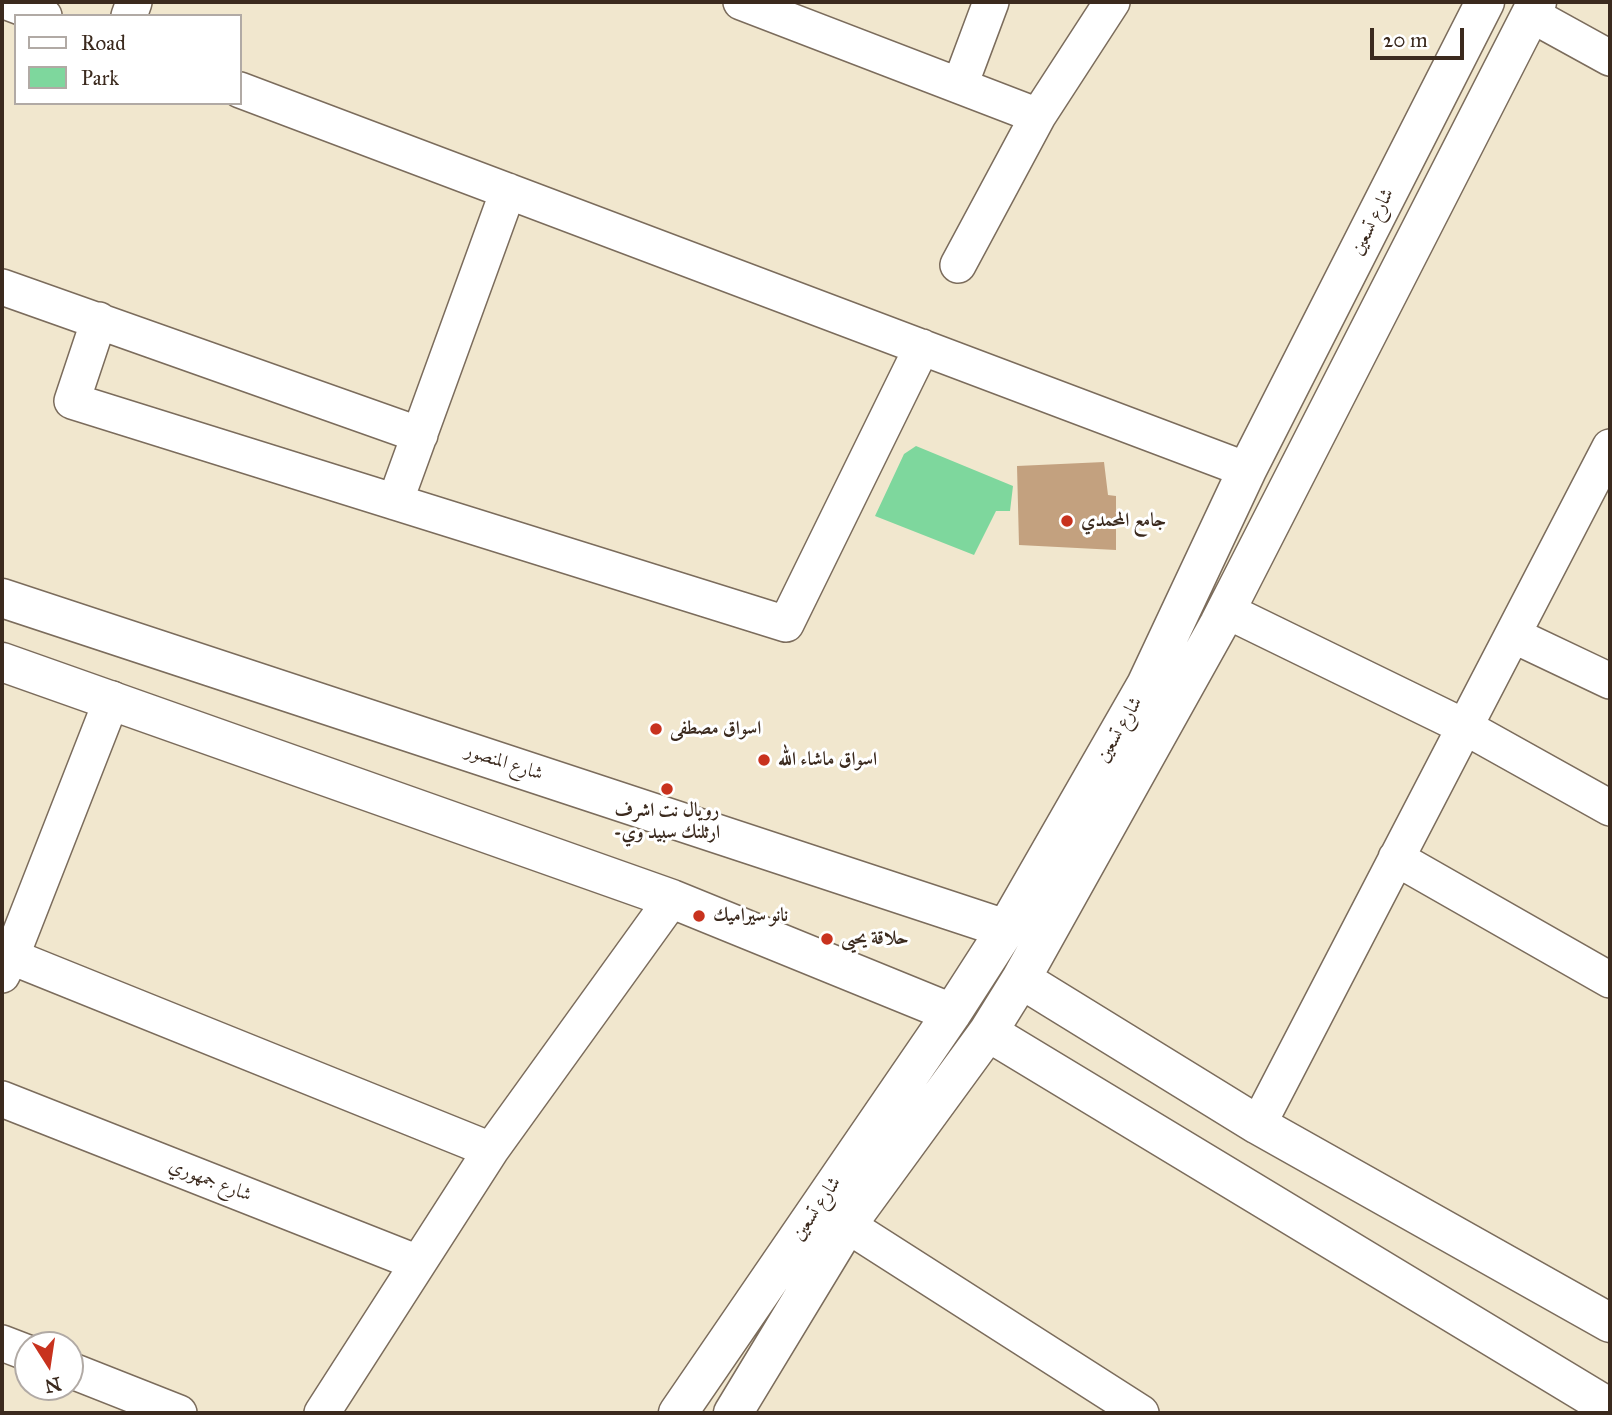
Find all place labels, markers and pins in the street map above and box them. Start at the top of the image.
place label: جامع المحمدي [1081,510,1166,532]
marker: جامع المحمدي [1059,513,1075,529]
place label: اسواق مصطفى [670,718,761,740]
marker: اسواق مصطفى [648,721,664,737]
place label: اسواق ماشاء الله [778,749,877,771]
marker: اسواق ماشاء الله [756,752,772,768]
marker: رويال نت اشرف -ارثلنك سبيد وي [659,781,675,797]
place label: رويال نت اشرف -ارثلنك سبيد وي [614,800,720,844]
place label: نانو سيراميك [713,905,788,927]
marker: نانو سيراميك [691,908,707,924]
place label: حلاقة يحيى [841,928,909,950]
marker: حلاقة يحيى [819,931,835,947]

